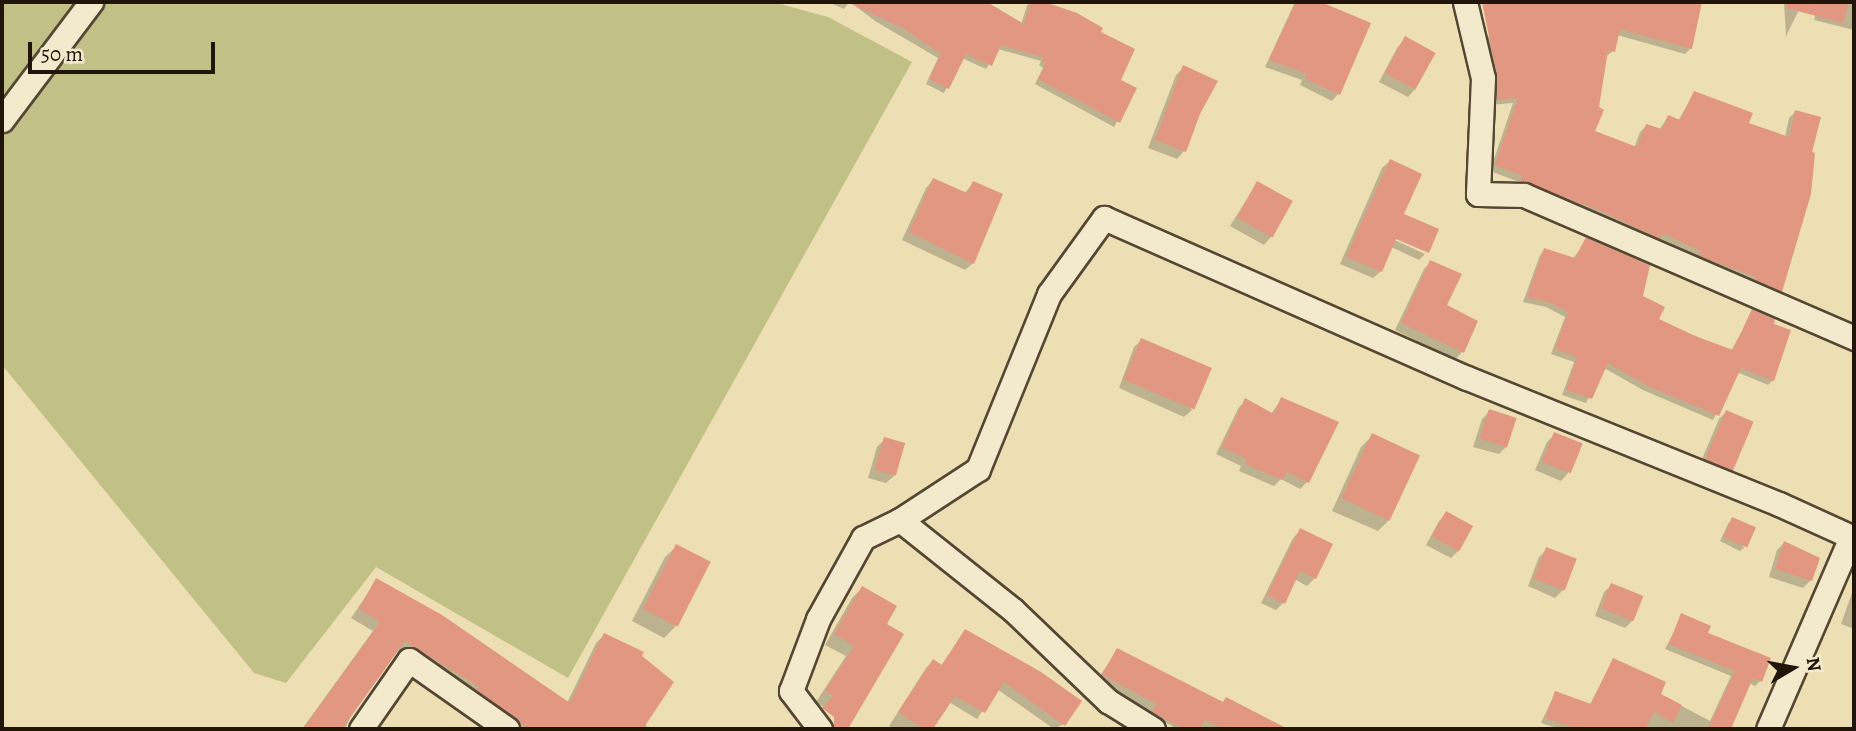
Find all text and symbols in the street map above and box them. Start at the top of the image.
scale bar [32,28,219,72]
text: 50 m [41,40,83,68]
north arrow [1758,633,1828,703]
text: N [1800,655,1828,673]

